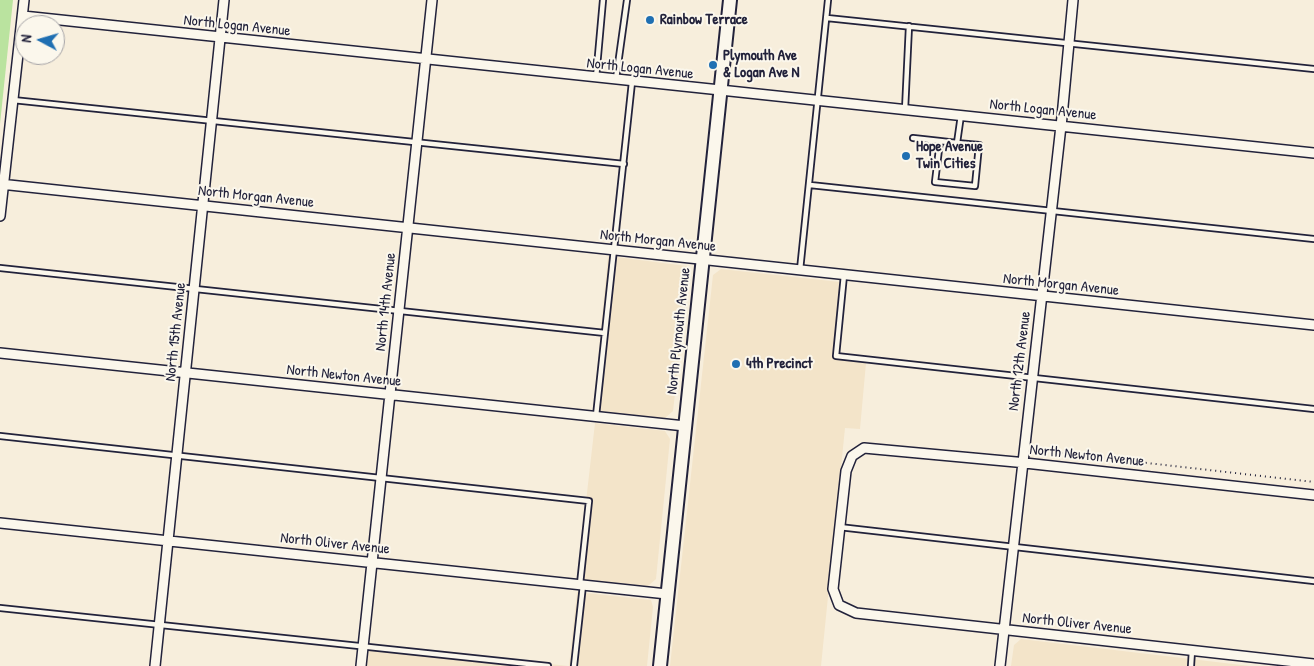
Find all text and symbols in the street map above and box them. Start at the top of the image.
street label: North Logan Avenue [183,11,291,41]
place label: Rainbow Terrace [660,11,748,29]
marker: Rainbow Terrace [644,14,656,26]
north arrow [15,15,65,65]
text: N [16,34,35,43]
place label: Plymouth Ave & Logan Ave N [723,47,800,82]
street label: North Logan Avenue [586,54,694,84]
marker: Plymouth Ave & Logan Ave N [707,59,719,71]
street label: North Logan Avenue [989,95,1097,125]
place label: Hope Avenue Twin Cities [916,138,983,173]
marker: Hope Avenue Twin Cities [900,150,912,162]
street label: North Morgan Avenue [197,182,315,212]
street label: North Morgan Avenue [599,226,717,256]
street label: North 14th Avenue [372,252,400,352]
street label: North Plymouth Avenue [663,267,695,395]
street label: North Morgan Avenue [1002,270,1120,300]
street label: North 15th Avenue [162,282,190,382]
street label: North 12th Avenue [1005,310,1035,412]
place label: 4th Precinct [746,355,812,373]
marker: 4th Precinct [730,358,742,370]
street label: North Newton Avenue [286,361,402,391]
street label: North Newton Avenue [1029,441,1145,471]
street label: North Oliver Avenue [280,529,390,559]
street label: North Oliver Avenue [1022,609,1132,639]

